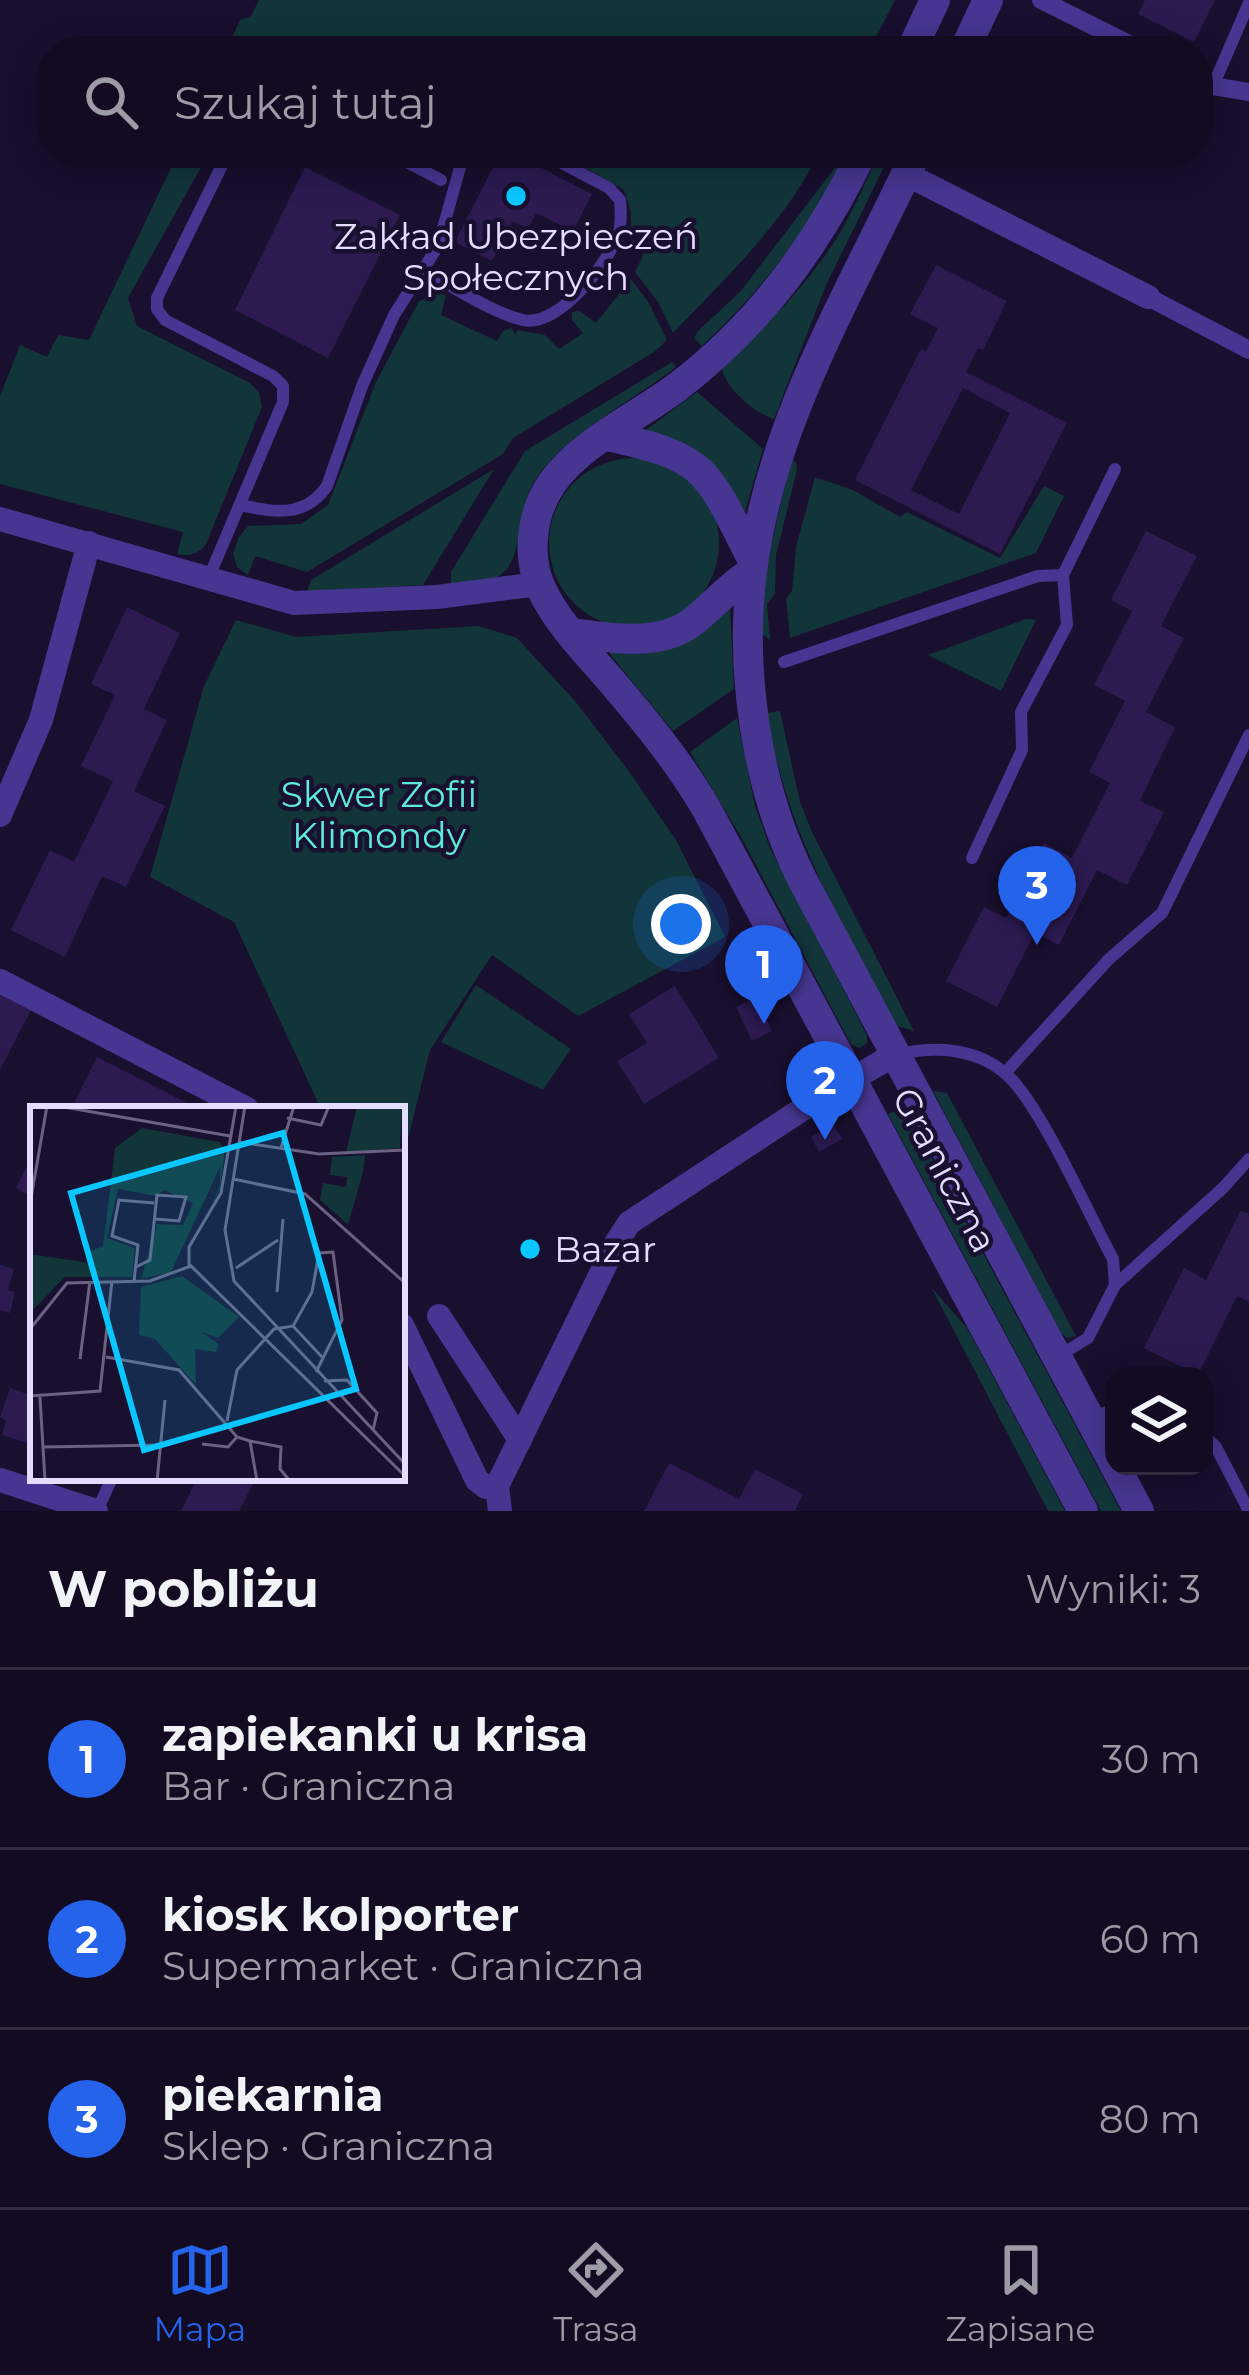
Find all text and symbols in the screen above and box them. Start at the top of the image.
search box [36,36,1213,168]
icon: search [78,69,144,135]
text: Szukaj tutaj [174,75,437,130]
marker: Zakład Ubezpieczeń Społecznych [503,183,529,209]
place label: Zakład Ubezpieczeń Społecznych [334,214,698,299]
park label: Skwer Zofii Klimondy [281,772,477,857]
pin: 3 [998,846,1076,945]
your location [651,894,711,954]
pin: 1 [725,925,803,1024]
pin: 2 [786,1041,864,1140]
street label: Graniczna [883,1080,1007,1260]
inset map [30,1106,405,1481]
place label: Bazar [554,1227,656,1271]
marker: Bazar [517,1236,543,1262]
map controls [1105,1367,1213,1475]
button: layers [1105,1367,1213,1475]
text: W pobliżu [48,1558,319,1620]
text: Wyniki: 3 [1025,1565,1201,1613]
text: zapiekanki u krisa [162,1707,588,1762]
text: 1 [79,1735,95,1783]
text: 30 m [1102,1735,1201,1783]
text: Bar · Graniczna [162,1762,455,1810]
text: kiosk kolporter [162,1887,519,1942]
text: 2 [75,1915,99,1963]
text: 60 m [1100,1915,1201,1963]
text: Supermarket · Graniczna [162,1942,644,1990]
text: piekarnia [162,2067,383,2122]
text: 3 [75,2095,99,2143]
text: 80 m [1099,2095,1201,2143]
text: Sklep · Graniczna [162,2122,495,2170]
tab: Mapa [153,2237,246,2349]
tab: Trasa [553,2237,639,2349]
tab: Zapisane [945,2237,1096,2349]

